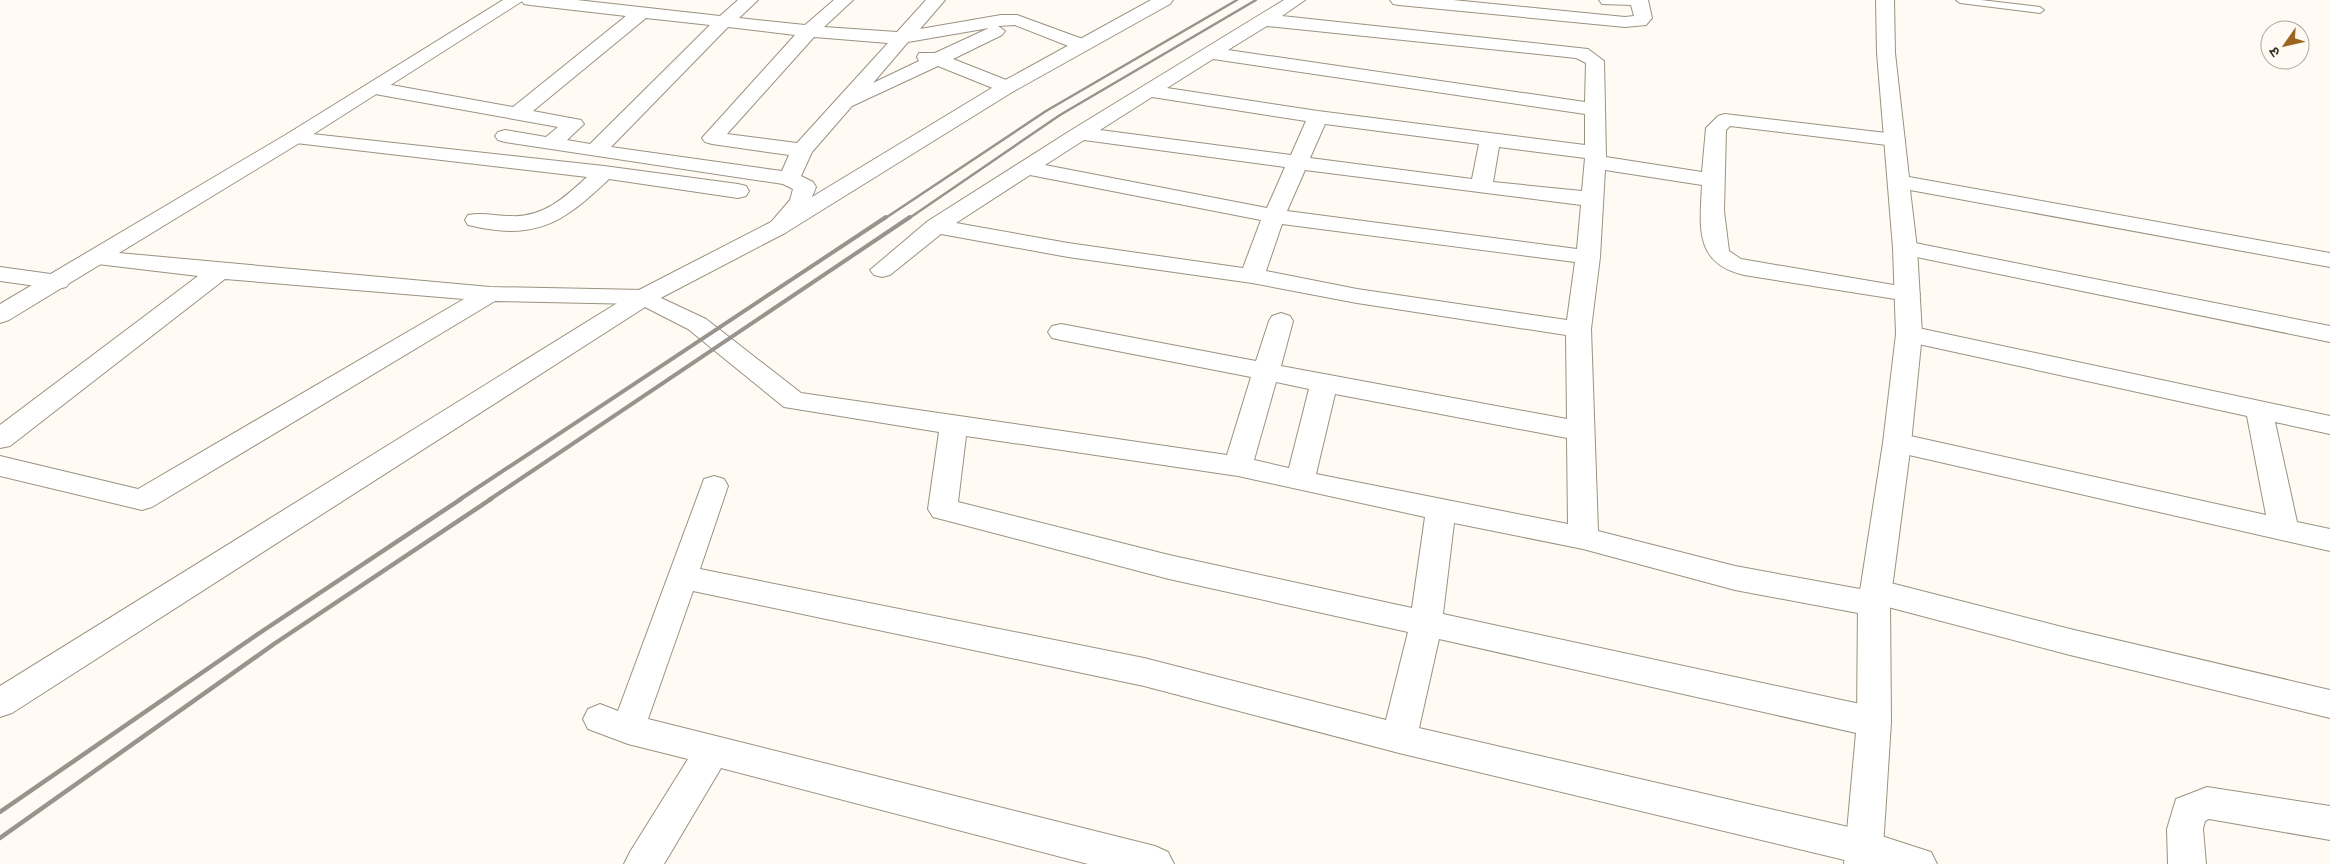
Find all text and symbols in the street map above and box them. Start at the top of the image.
north arrow [2260,20,2310,70]
text: उ [2265,43,2284,60]

